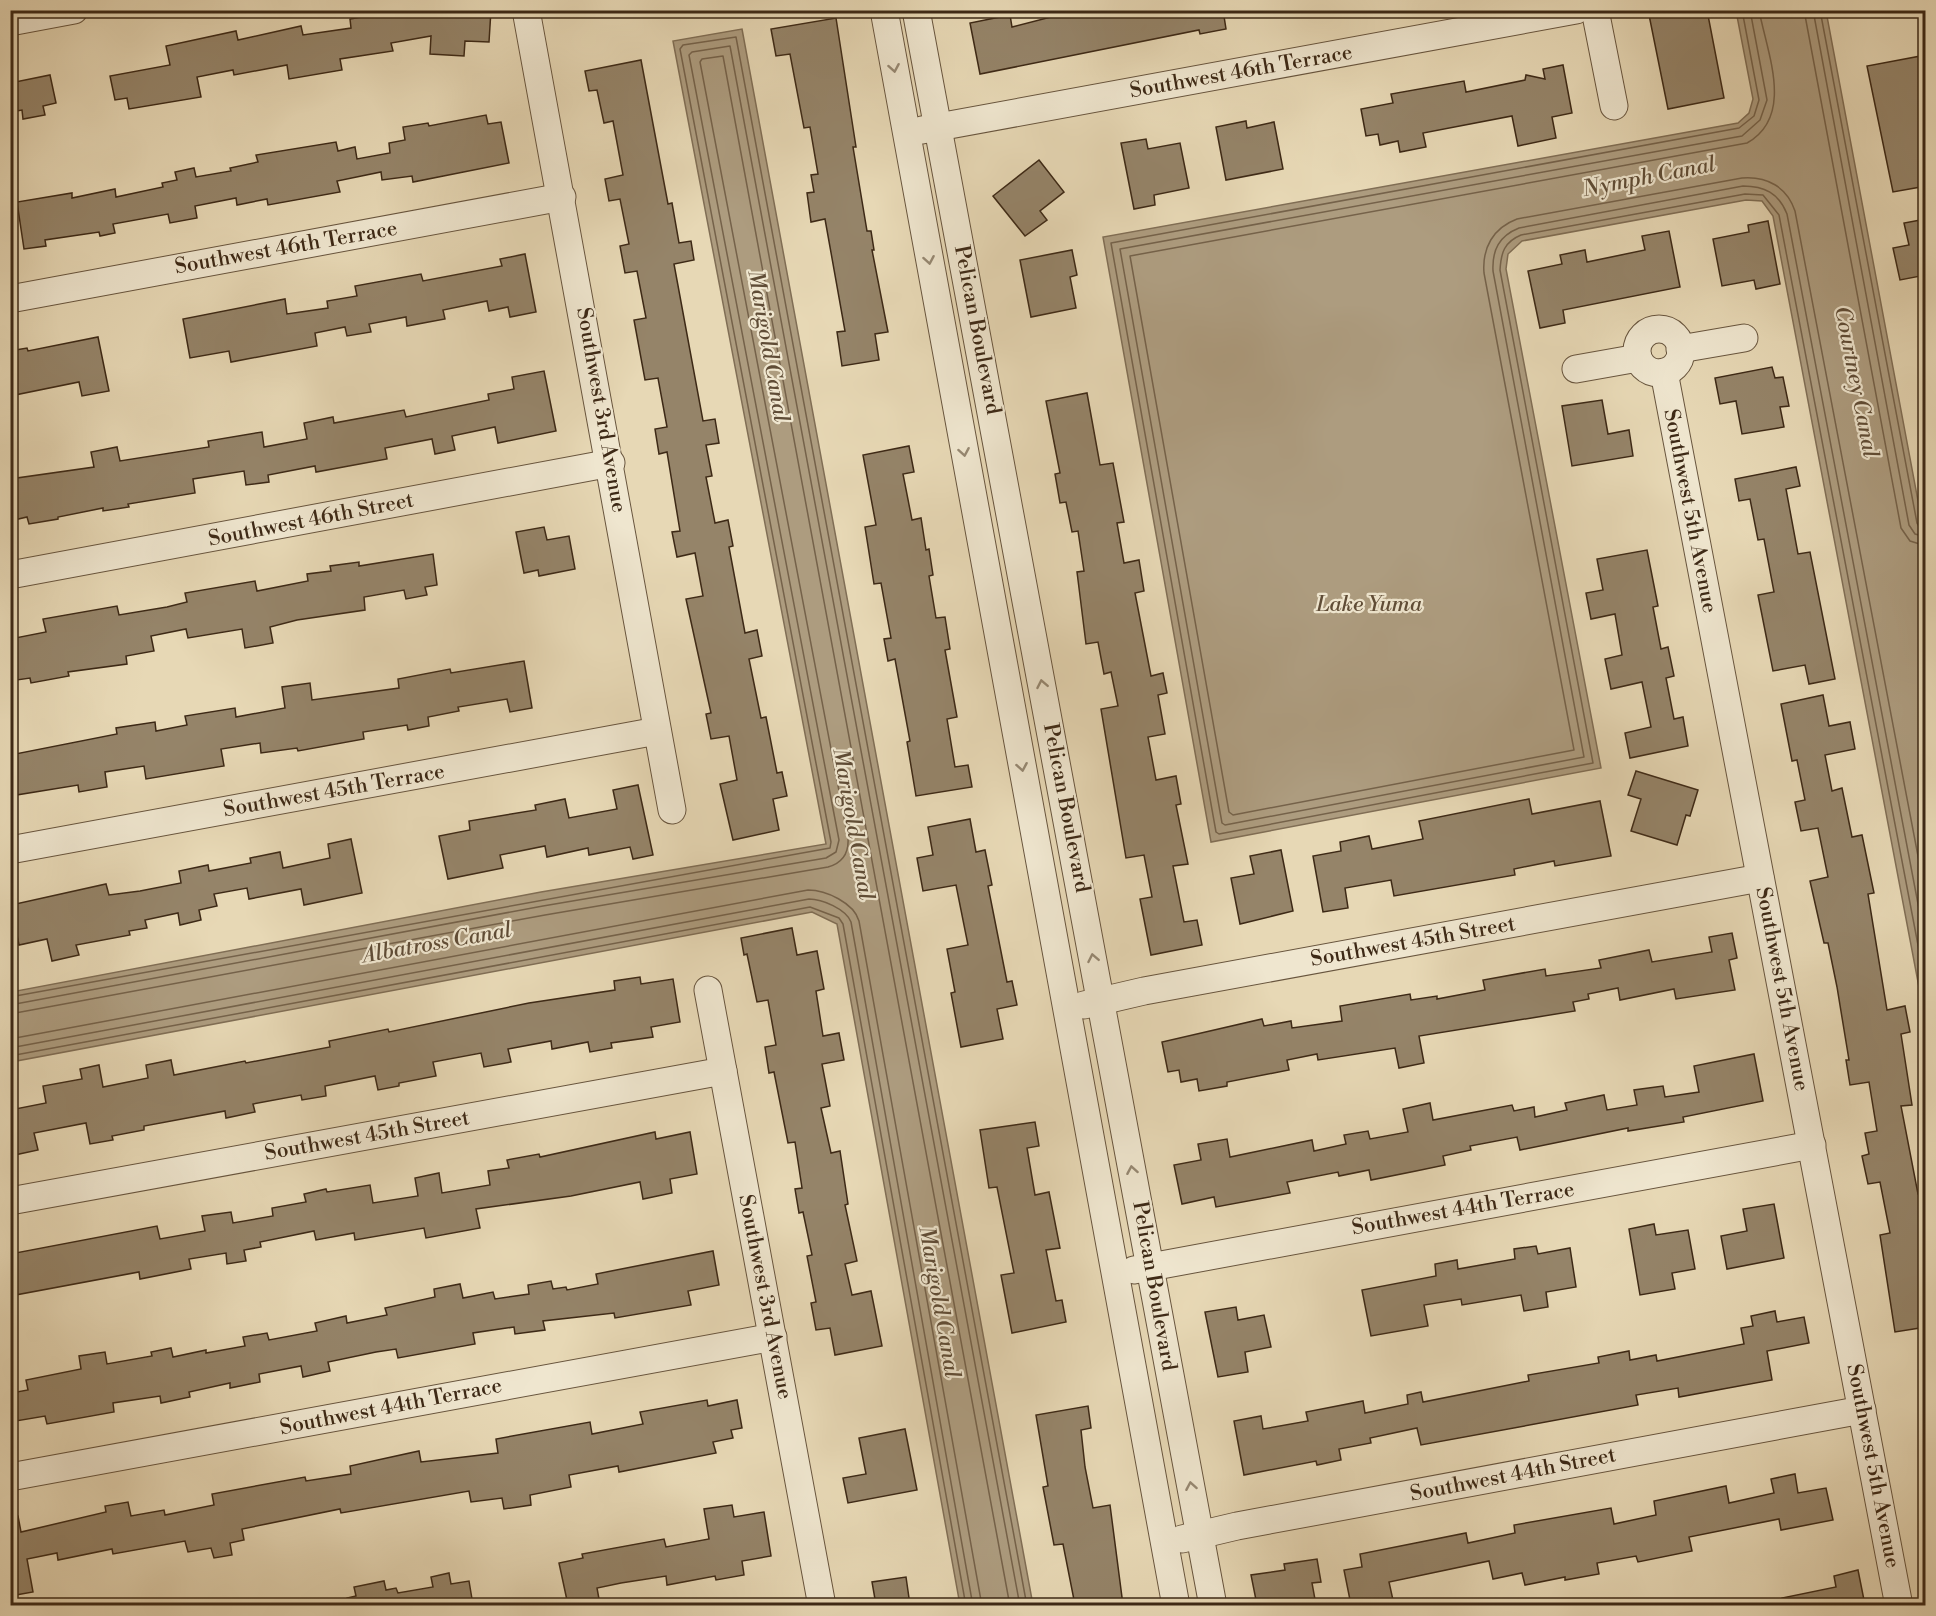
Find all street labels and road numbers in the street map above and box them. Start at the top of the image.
street label: Southwest 46th Terrace [1128,40,1354,104]
street label: Southwest 46th Terrace [173,216,399,280]
street label: Pelican Boulevard [948,243,1006,417]
street label: Southwest 3rd Avenue [570,305,632,515]
street label: Southwest 5th Avenue [1657,407,1723,615]
street label: Southwest 46th Street [206,487,417,553]
street label: Pelican Boulevard [1037,721,1095,895]
street label: Southwest 45th Terrace [221,759,447,823]
street label: Southwest 5th Avenue [1749,885,1815,1093]
street label: Southwest 45th Street [1308,911,1518,973]
street label: Southwest 45th Street [262,1105,472,1167]
street label: Southwest 44th Terrace [1350,1177,1576,1241]
street label: Southwest 3rd Avenue [732,1192,798,1402]
street label: Pelican Boulevard [1126,1199,1182,1373]
street label: Southwest 5th Avenue [1840,1362,1906,1570]
street label: Southwest 44th Terrace [278,1373,504,1441]
street label: Southwest 44th Street [1408,1442,1619,1508]

